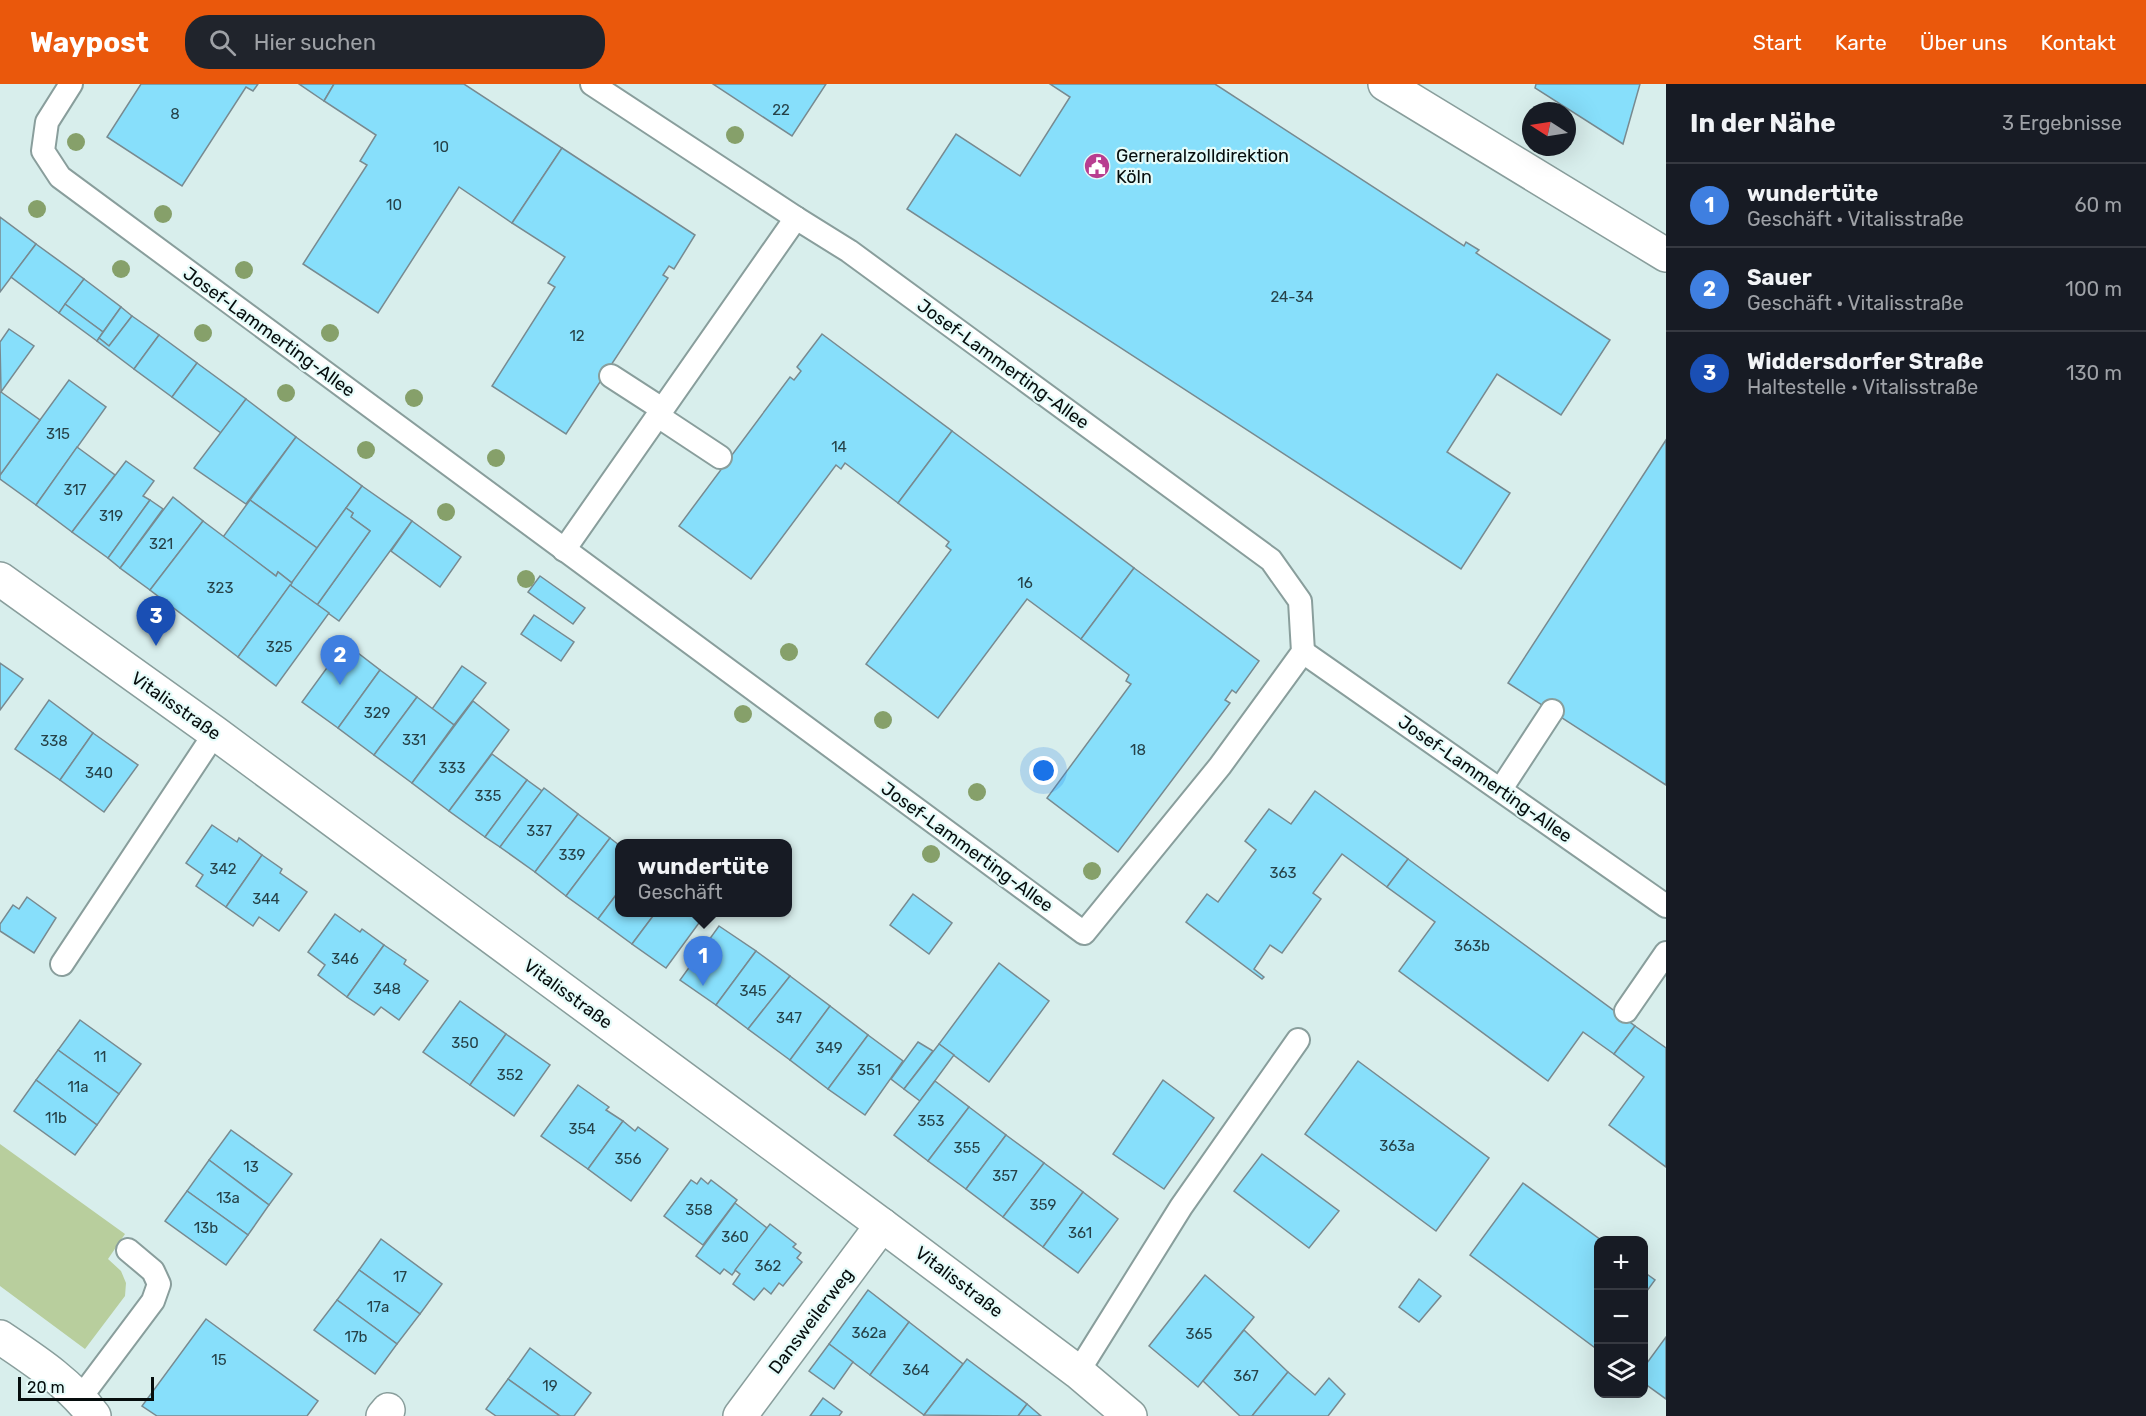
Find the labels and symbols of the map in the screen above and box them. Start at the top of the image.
house number: 22 [772,101,790,119]
north arrow [1522,102,1576,156]
house number: 8 [170,105,180,123]
house number: 10 [433,138,449,156]
place label: Gerneralzolldirektion Köln [1116,145,1289,188]
public building icon: Gerneralzolldirektion Köln [1082,151,1112,181]
house number: 10 [386,196,402,214]
street label: Josef-Lammerting-Allee [179,262,359,402]
house number: 24-34 [1270,288,1314,306]
street label: Josef-Lammerting-Allee [913,294,1093,434]
house number: 12 [569,327,585,345]
house number: 315 [46,425,70,443]
house number: 14 [831,438,847,456]
house number: 317 [64,481,87,499]
house number: 319 [99,507,123,525]
house number: 321 [149,535,173,553]
house number: 16 [1017,574,1033,592]
house number: 323 [207,579,233,597]
pin: 3 [136,596,176,646]
pin: 2 [320,636,360,685]
house number: 325 [266,638,292,656]
street label: Vitalisstraße [127,667,225,745]
house number: 329 [364,704,390,722]
street label: Josef-Lammerting-Allee [1394,711,1576,847]
house number: 331 [402,731,426,749]
house number: 338 [40,732,68,750]
house number: 18 [1130,741,1146,759]
your location [1029,756,1058,785]
house number: 333 [438,759,466,777]
house number: 340 [85,764,113,782]
street label: Josef-Lammerting-Allee [877,777,1057,917]
house number: 335 [475,787,502,805]
house number: 337 [526,822,552,840]
house number: 339 [559,846,586,864]
house number: 342 [209,860,237,878]
house number: 363 [1269,864,1297,882]
house number: 344 [252,890,280,908]
pin: 1 [684,936,722,986]
house number: 363b [1454,937,1490,955]
house number: 346 [331,950,359,968]
street label: Vitalisstraße [519,954,617,1034]
house number: 348 [373,980,401,998]
house number: 345 [739,982,767,1000]
house number: 347 [776,1009,802,1027]
house number: 350 [451,1034,479,1052]
house number: 349 [815,1039,843,1057]
house number: 11 [94,1048,106,1066]
house number: 351 [857,1061,881,1079]
house number: 352 [497,1066,524,1084]
house number: 11a [67,1078,89,1096]
house number: 11b [45,1109,67,1127]
house number: 353 [918,1112,944,1130]
house number: 354 [568,1120,596,1138]
house number: 363a [1379,1137,1415,1155]
house number: 355 [954,1139,981,1157]
house number: 356 [615,1150,641,1168]
house number: 13 [243,1158,259,1176]
house number: 357 [992,1167,1018,1185]
house number: 13a [216,1189,240,1207]
house number: 359 [1030,1196,1057,1214]
house number: 358 [685,1201,713,1219]
house number: 13b [194,1219,218,1237]
house number: 361 [1068,1224,1092,1242]
house number: 360 [721,1228,749,1246]
street label: Vitalisstraße [911,1242,1007,1322]
house number: 362 [755,1257,782,1275]
street label: Dansweilerweg [764,1264,858,1378]
house number: 17 [393,1268,407,1286]
house number: 17a [367,1298,389,1316]
house number: 362a [851,1324,887,1342]
house number: 365 [1186,1325,1213,1343]
house number: 17b [344,1328,368,1346]
house number: 15 [211,1351,227,1369]
house number: 364 [902,1361,930,1379]
house number: 367 [1233,1367,1259,1385]
scale bar [18,1374,154,1402]
house number: 19 [542,1377,558,1395]

